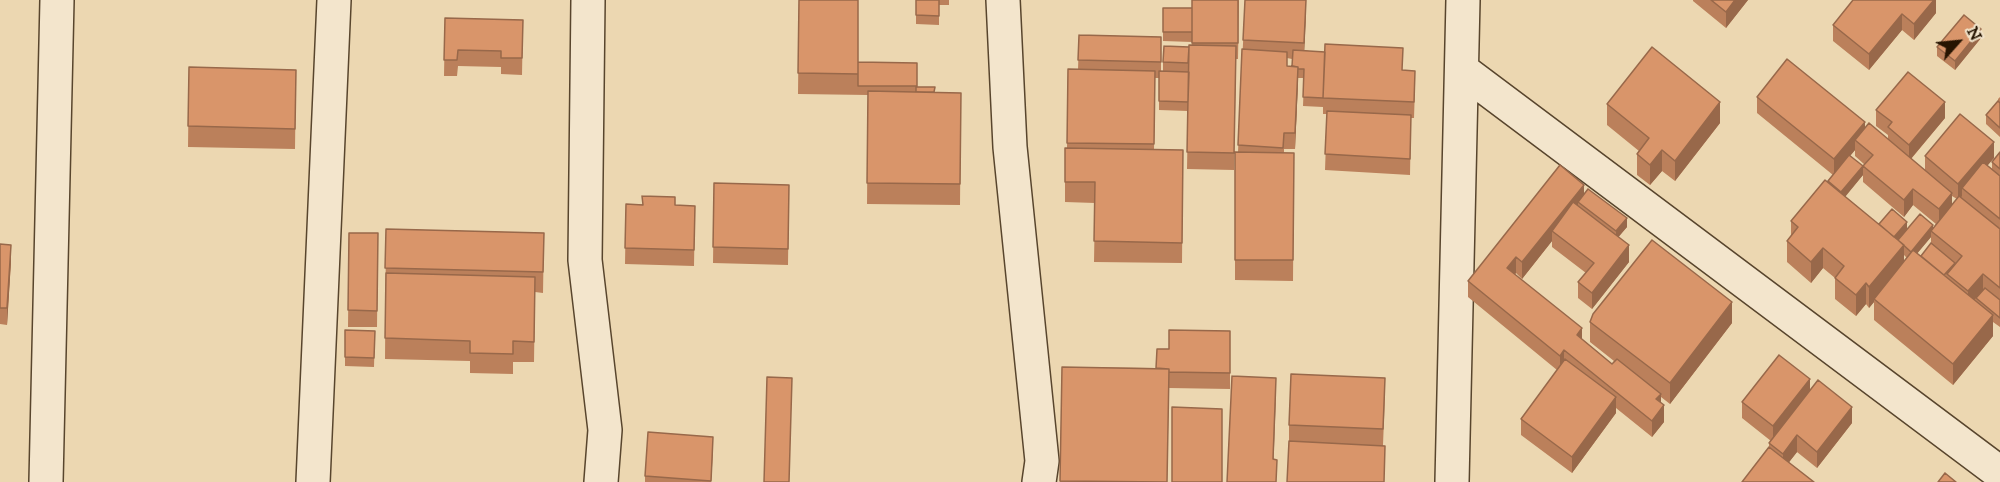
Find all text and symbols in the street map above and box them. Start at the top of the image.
north arrow [1928,12,1988,72]
text: N [1962,23,1986,44]

